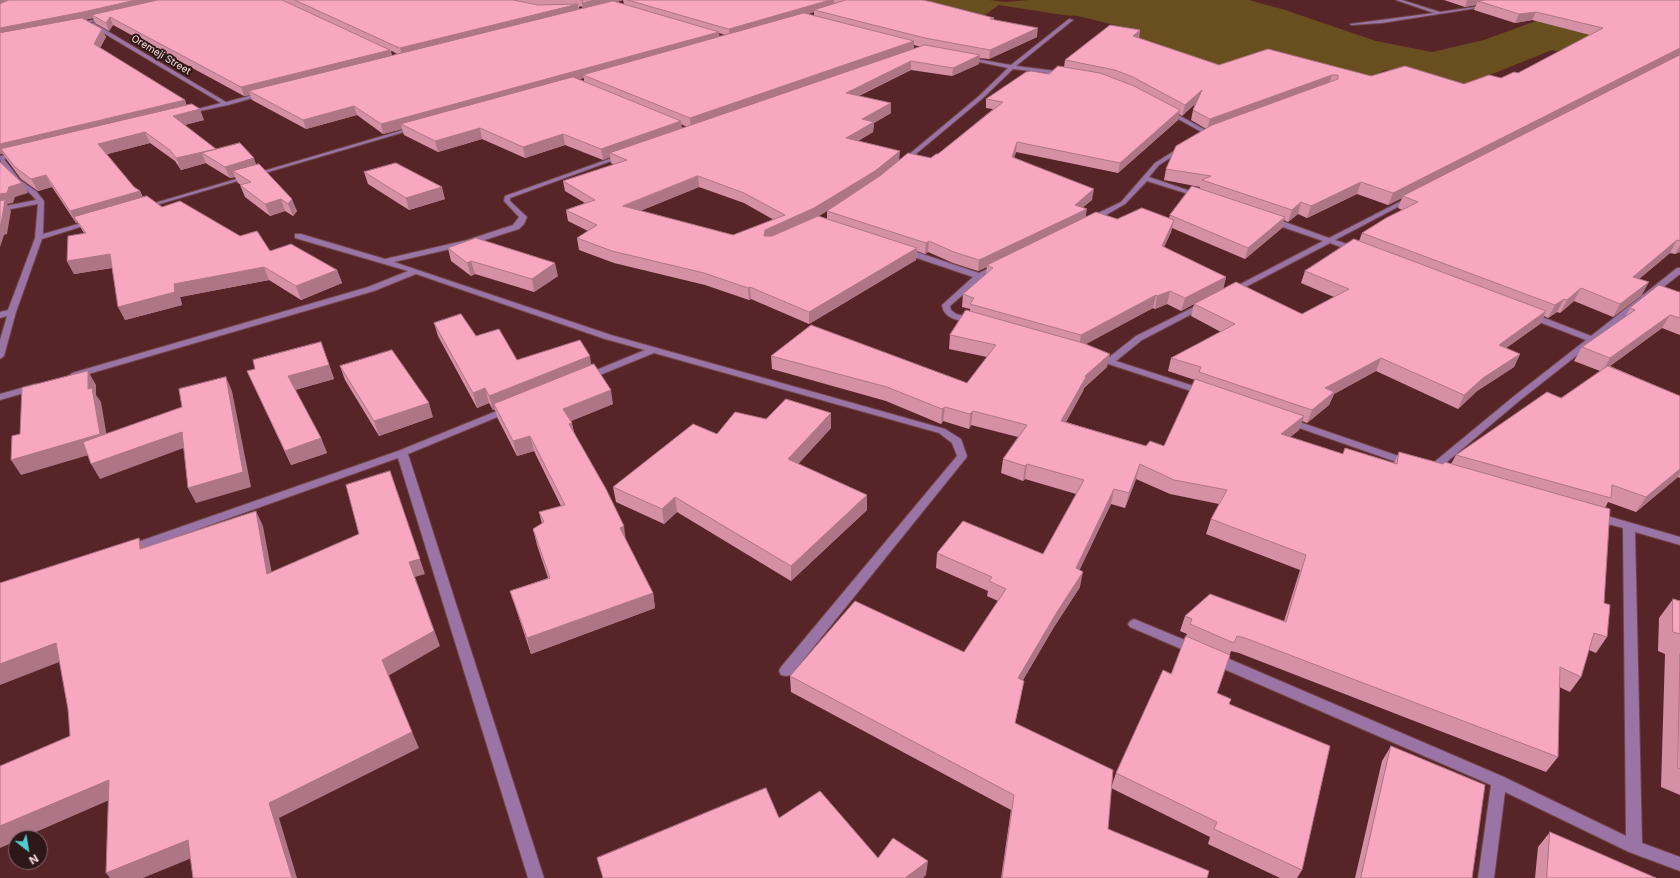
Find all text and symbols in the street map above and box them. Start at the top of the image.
street label: Oremeji Street [129,32,193,78]
north arrow [8,830,48,870]
text: N [26,851,41,868]

